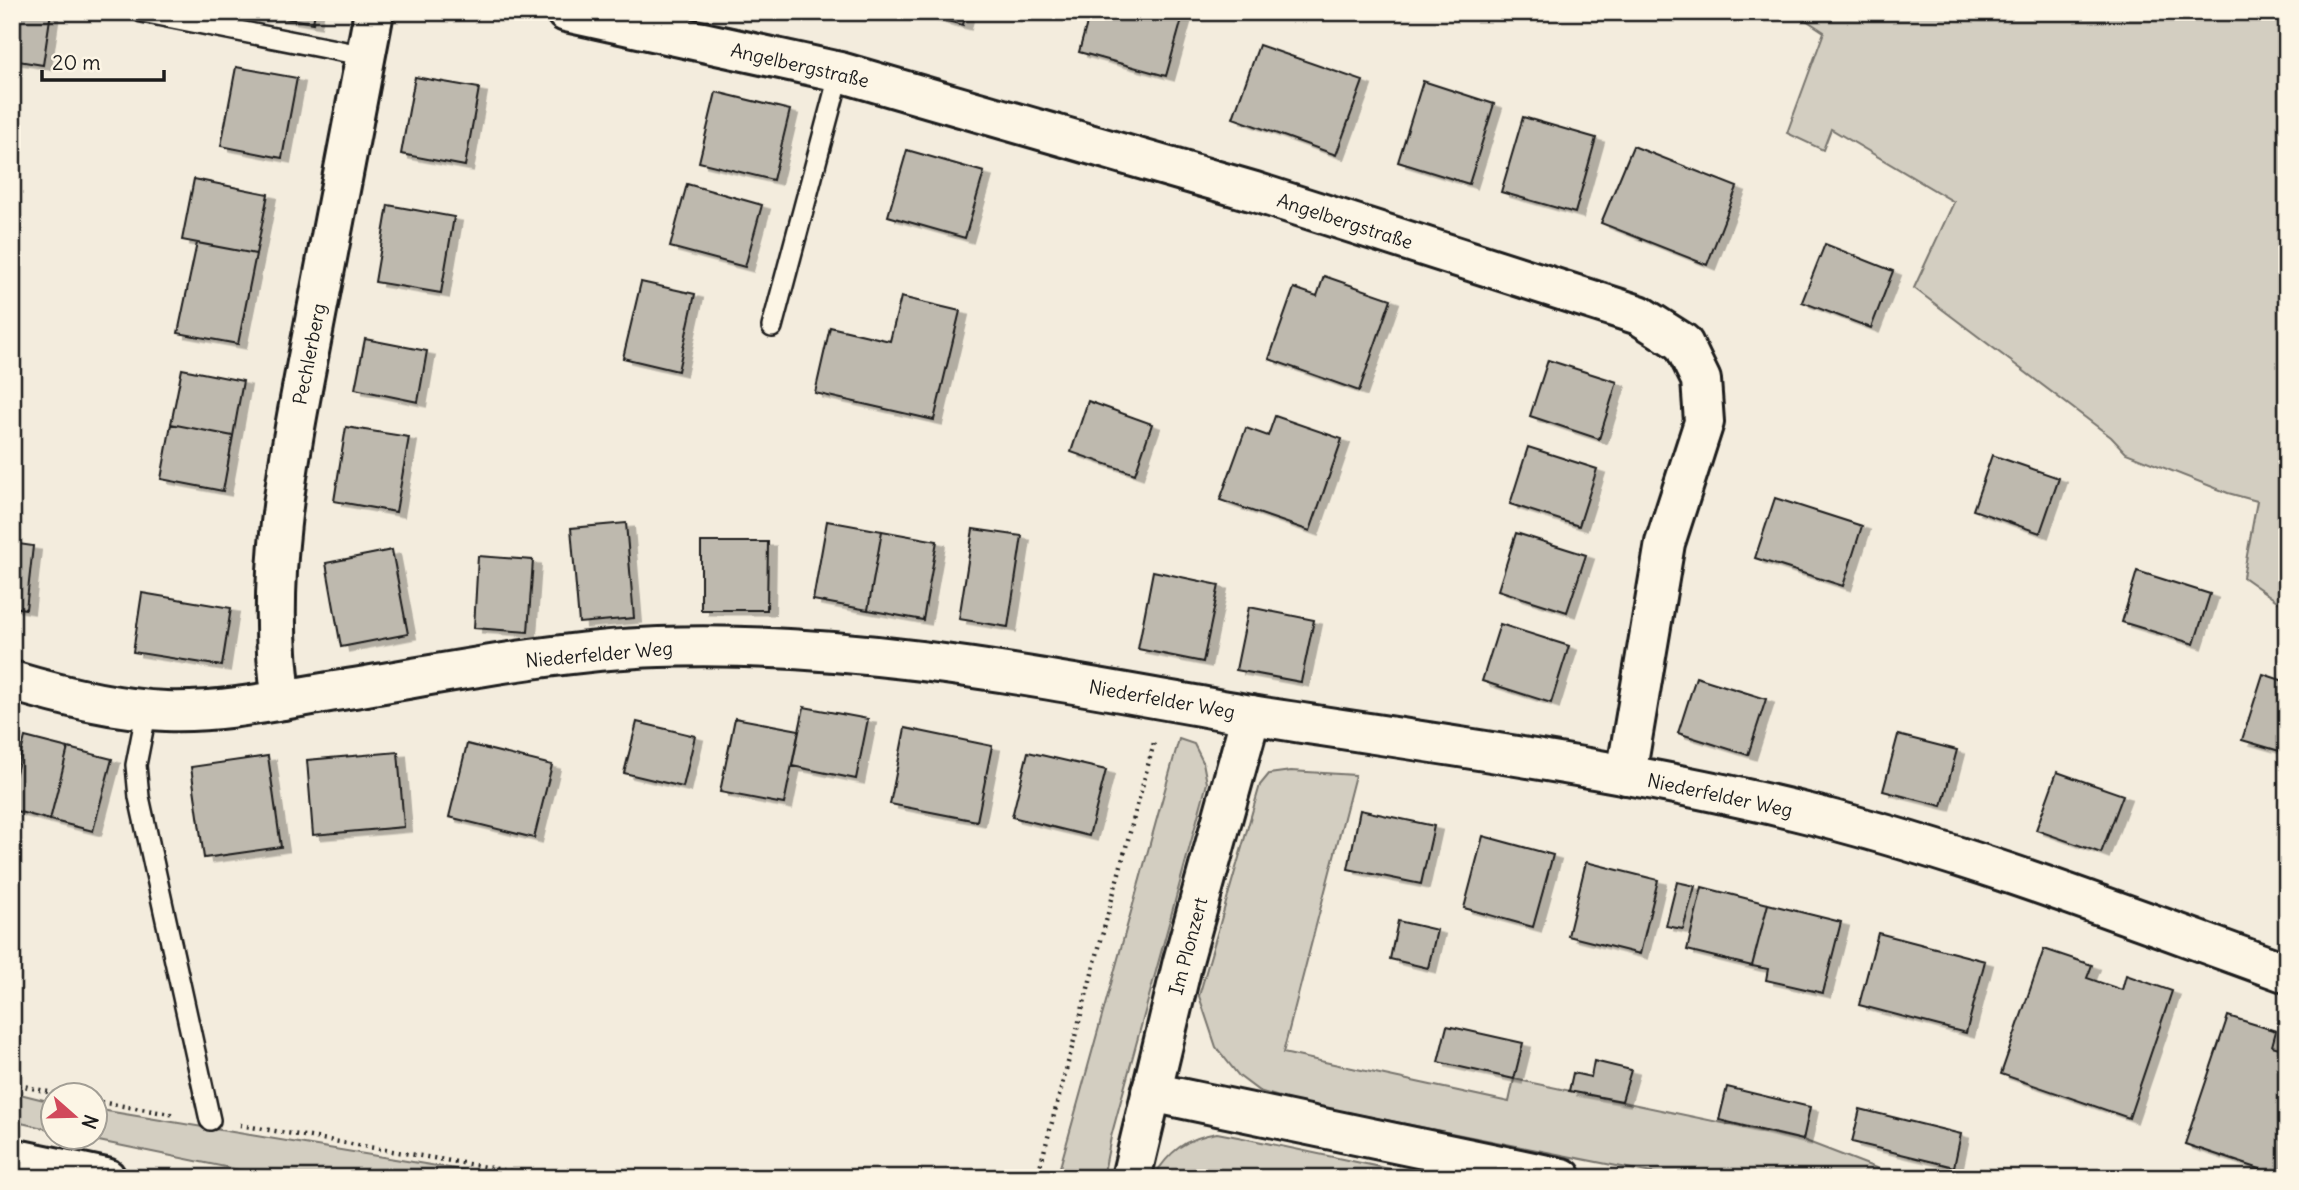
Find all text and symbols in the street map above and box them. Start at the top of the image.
street label: Angelbergstraße [729,37,871,93]
scale bar [42,38,164,82]
text: 20 m [52,49,101,76]
street label: Angelbergstraße [1274,188,1416,254]
street label: Pechlerberg [287,301,331,407]
street label: Niederfelder Weg [524,636,674,672]
street label: Niederfelder Weg [1087,674,1237,724]
street label: Niederfelder Weg [1645,768,1795,822]
street label: Im Plonzert [1163,895,1213,997]
north arrow [38,1082,108,1152]
text: N [76,1112,103,1132]

